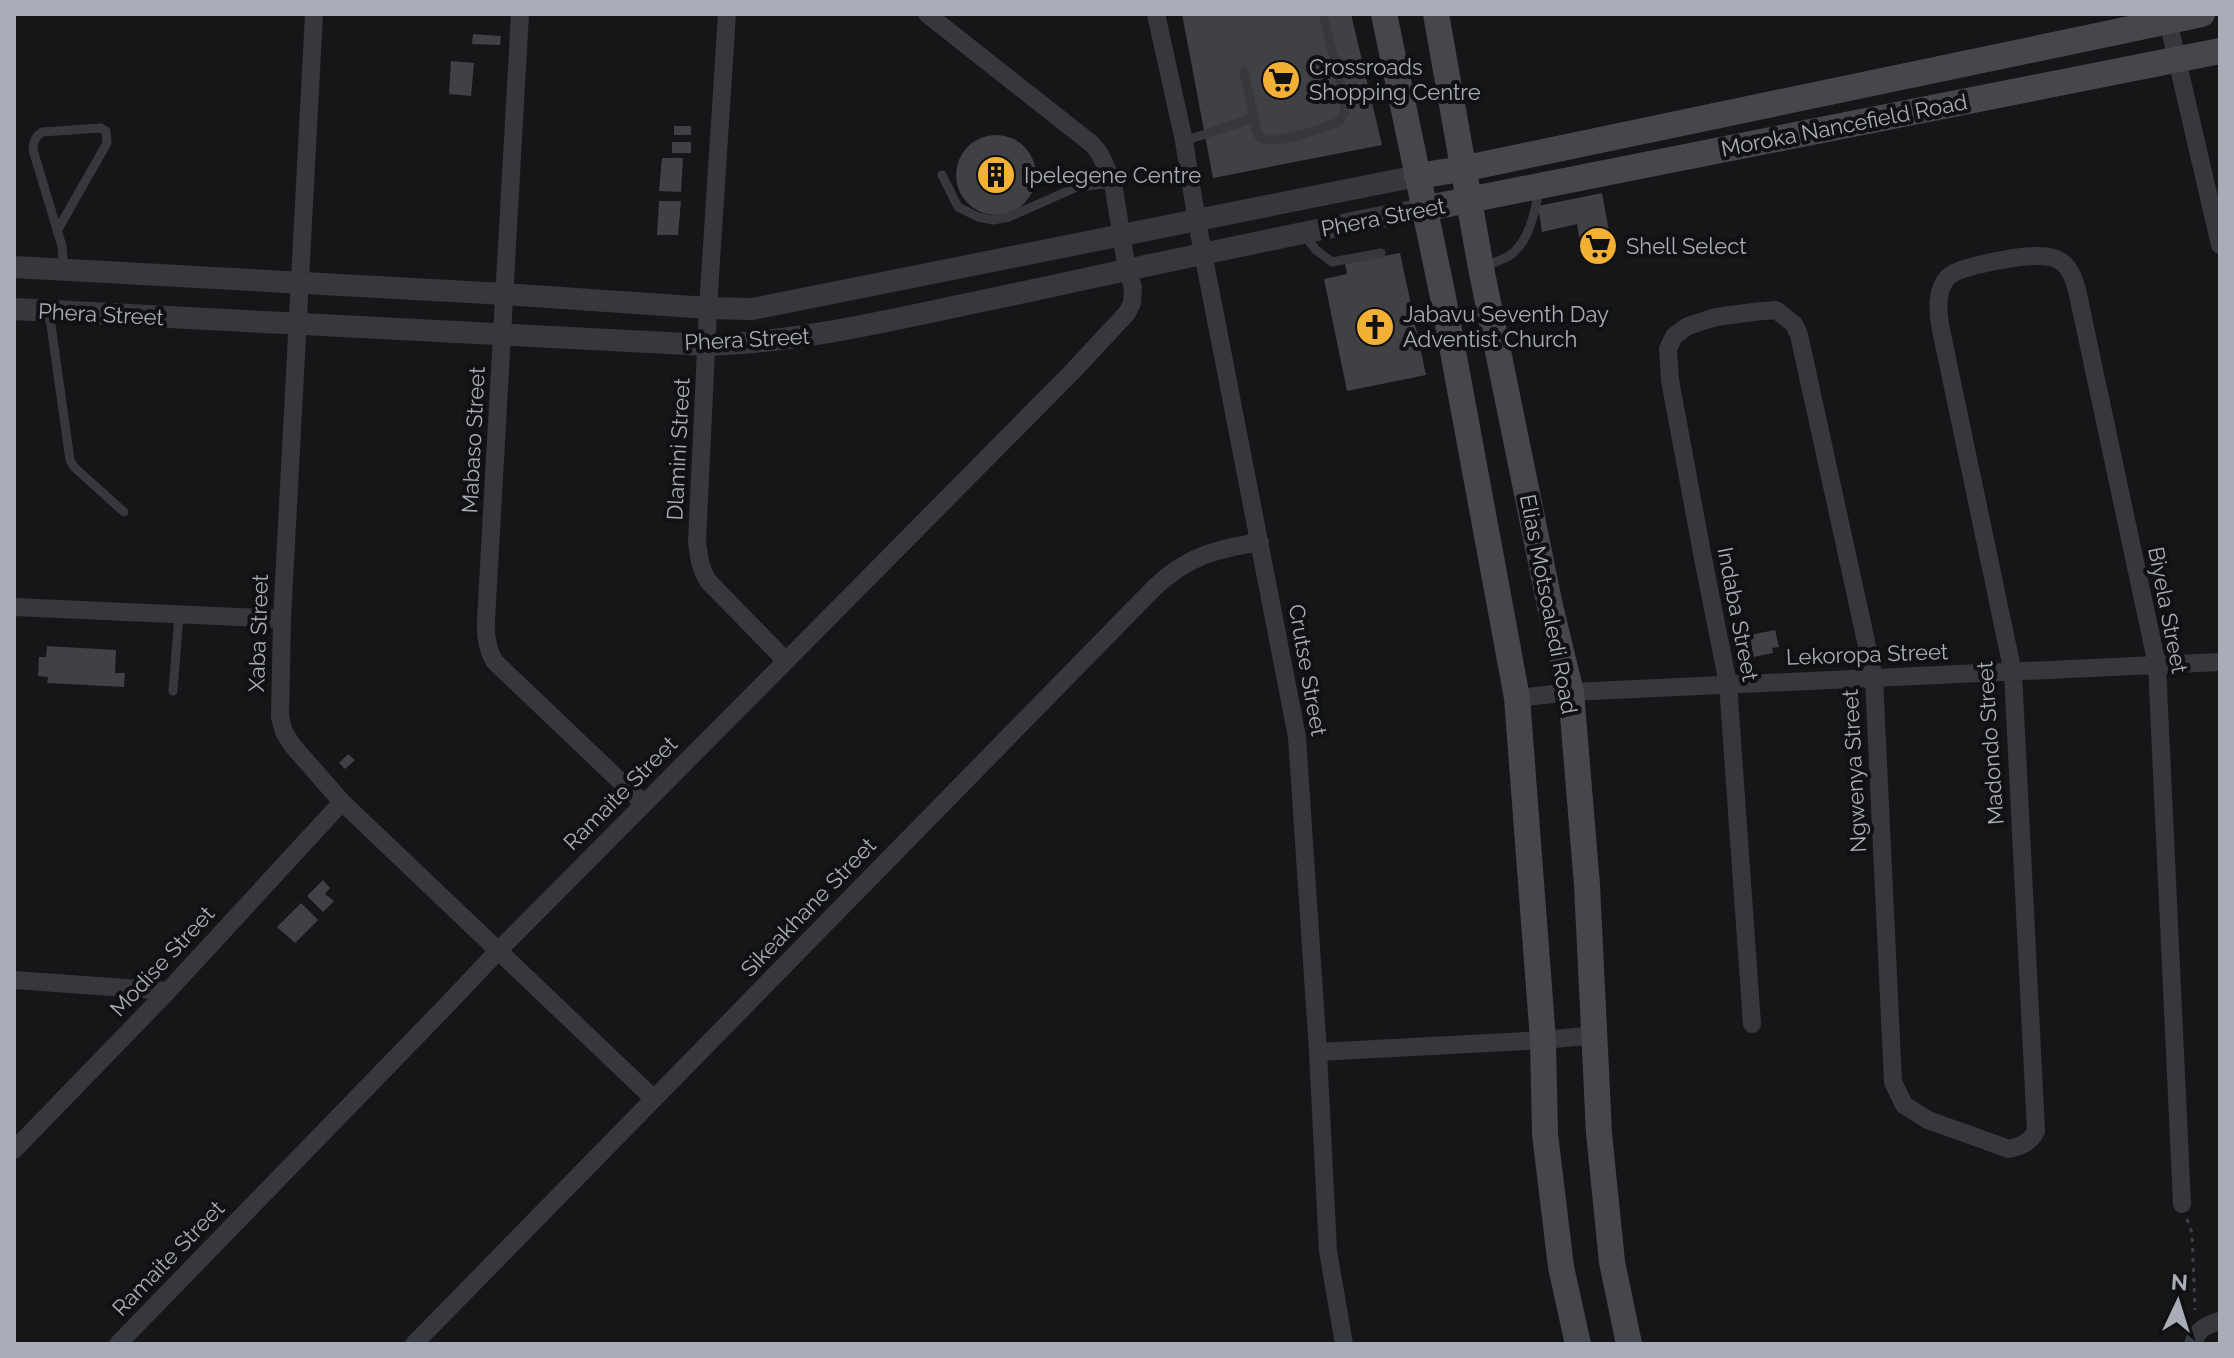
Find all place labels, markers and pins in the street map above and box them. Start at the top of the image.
place label: Crossroads Shopping Centre [1309,54,1481,105]
supermarket icon: Crossroads Shopping Centre [1260,59,1302,101]
building icon: Ipelegene Centre [975,154,1017,196]
place label: Ipelegene Centre [1024,162,1201,188]
supermarket icon: Shell Select [1577,225,1619,267]
place label: Shell Select [1626,233,1747,259]
place label: Jabavu Seventh Day Adventist Church [1403,301,1609,352]
church icon: Jabavu Seventh Day Adventist Church [1354,306,1396,348]

